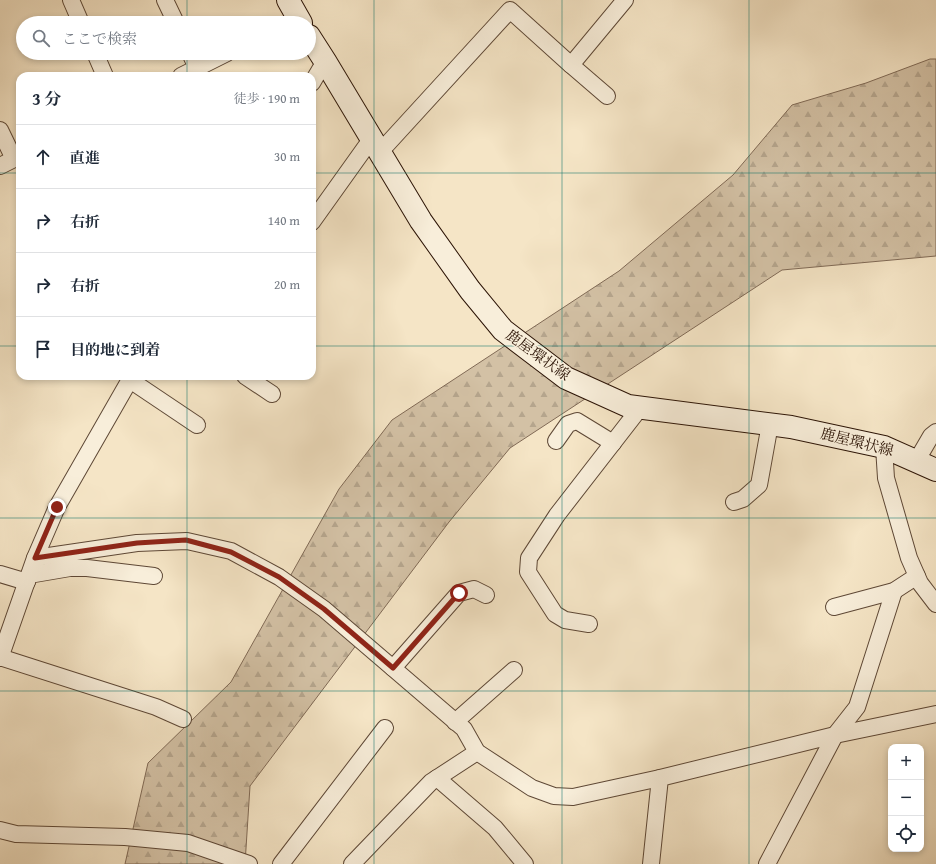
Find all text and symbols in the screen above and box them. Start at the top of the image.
search box [16,16,316,60]
icon: search [30,27,52,49]
text: ここで検索 [62,28,137,49]
text: 3 分 [32,86,62,111]
text: 徒歩 · 190 m [234,89,300,108]
icon: ahead [32,146,54,168]
text: 直進 [70,147,100,168]
text: 30 m [274,147,300,166]
icon: right [32,210,54,232]
text: 右折 [70,211,100,232]
text: 140 m [268,211,300,230]
icon: right [32,274,54,296]
text: 右折 [70,275,100,296]
text: 20 m [274,275,300,294]
street label: 鹿屋環状線 [502,324,575,385]
icon: arrive [32,338,54,360]
text: 目的地に到着 [70,339,160,360]
street label: 鹿屋環状線 [818,422,896,461]
route end [48,498,66,516]
route start [450,584,468,602]
map controls [888,744,924,852]
button: + [888,744,924,780]
button: − [888,780,924,816]
button: locate [888,816,924,852]

